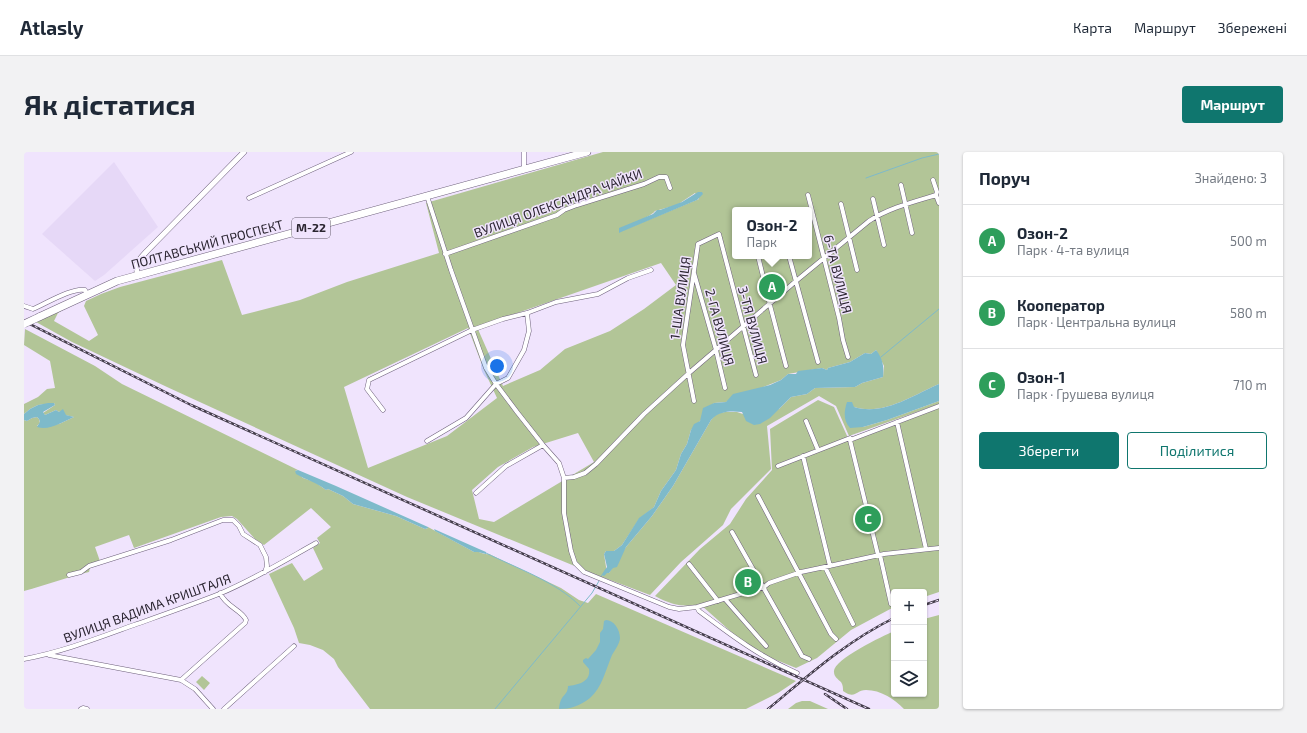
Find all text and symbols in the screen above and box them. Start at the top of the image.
text: Atlasly [20,16,84,39]
text: Карта [1073,19,1112,36]
text: Маршрут [1134,19,1196,36]
text: Збережені [1218,19,1287,36]
button: Маршрут [1182,86,1283,123]
text: Як дістатися [24,87,196,121]
street label: ВУЛИЦЯ ОЛЕКСАНДРА ЧАЙКИ [472,165,644,241]
text: Поруч [979,168,1030,188]
text: Знайдено: 3 [1195,170,1267,186]
popup [732,207,812,259]
street label: ПОЛТАВСЬКИЙ ПРОСПЕКТ [129,216,285,272]
text: Озон-2 [747,216,797,234]
road number: М-22 [292,218,330,238]
text: Озон-2 [1017,224,1068,242]
street label: 6-ТА ВУЛИЦЯ [821,233,855,315]
text: A [988,233,996,249]
text: 500 m [1230,233,1267,249]
text: Парк [747,234,777,250]
text: Парк · 4-та вулиця [1017,242,1129,258]
street label: 1-ША ВУЛИЦЯ [666,256,694,340]
pin: A [759,272,785,302]
street label: 3-ТЯ ВУЛИЦЯ [735,284,771,366]
street label: 2-ГА ВУЛИЦЯ [702,287,738,367]
text: Кооператор [1017,296,1105,314]
text: B [988,305,996,321]
text: 580 m [1230,305,1267,321]
text: Парк · Центральна вулиця [1017,314,1176,330]
your location [487,356,507,376]
text: Озон-1 [1017,368,1065,386]
text: C [988,377,996,393]
text: 710 m [1233,377,1267,393]
text: Парк · Грушева вулиця [1017,386,1154,402]
button: Зберегти [979,432,1119,469]
button: Поділитися [1127,432,1267,469]
pin: C [855,504,881,534]
pin: B [735,567,761,597]
street label: ВУЛИЦЯ ВАДИМА КРИШТАЛЯ [61,570,233,646]
map controls [891,589,927,697]
button: + [891,589,927,625]
button: − [891,625,927,661]
button: layers [891,661,927,697]

